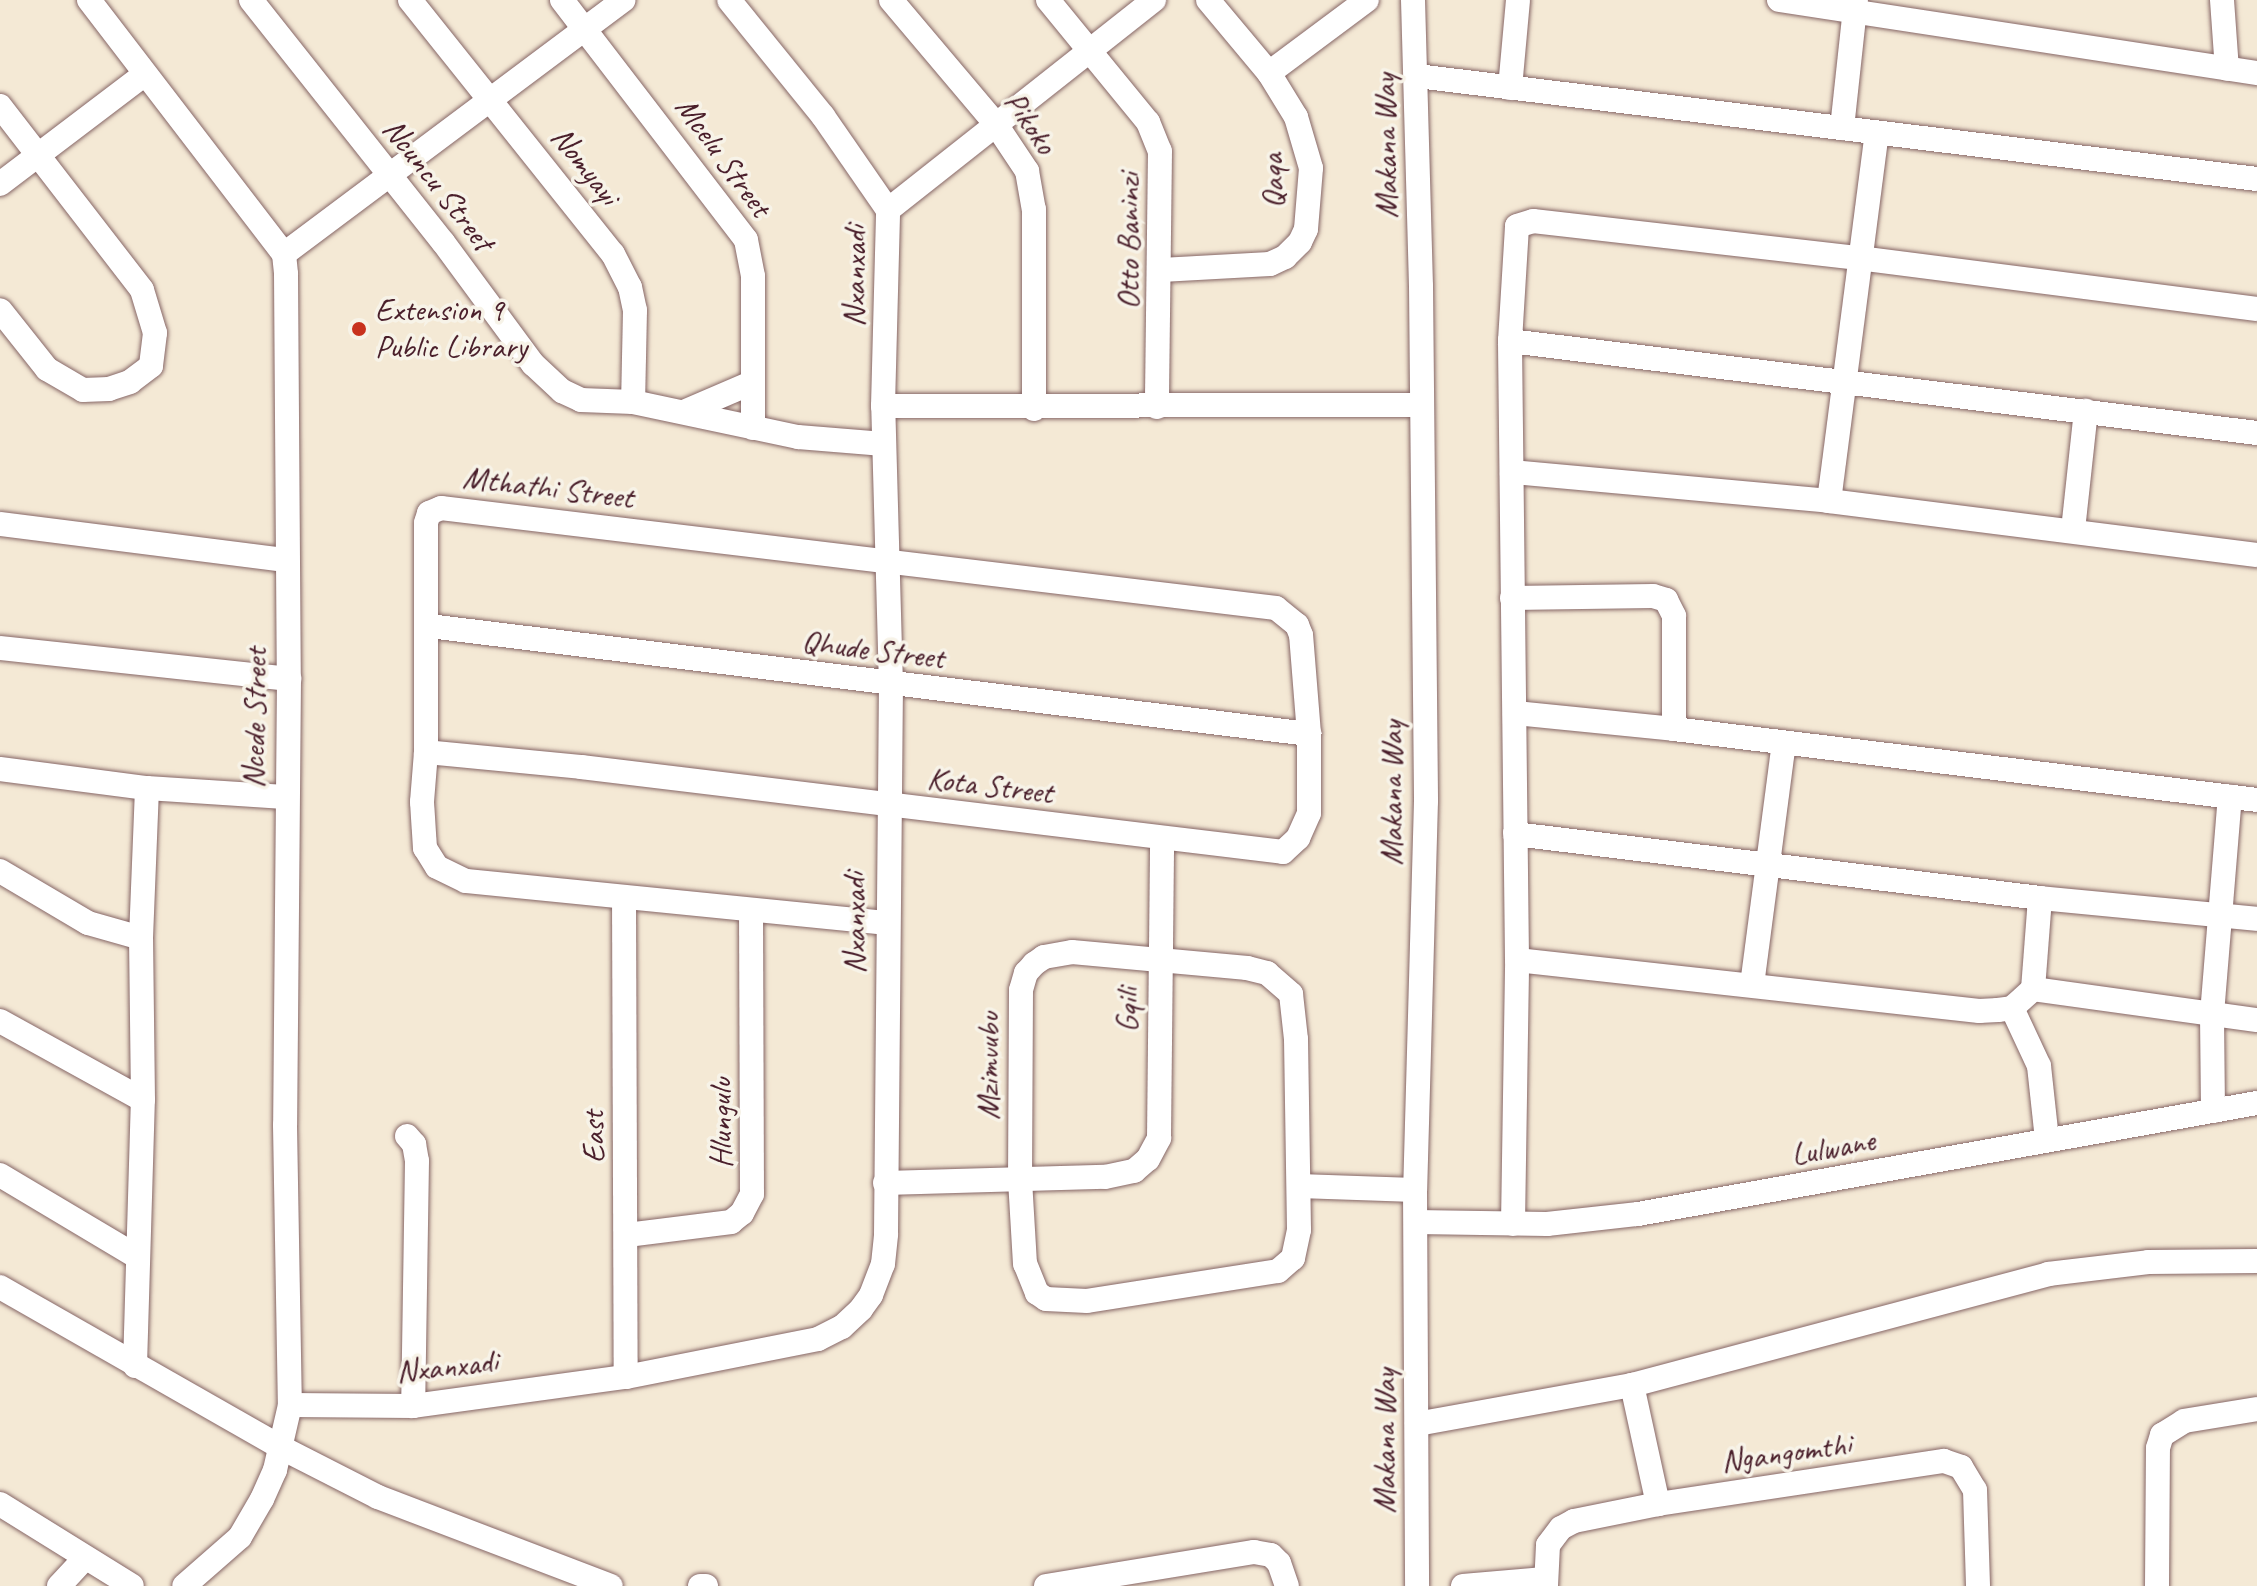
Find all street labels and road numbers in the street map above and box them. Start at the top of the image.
street label: Makana Way [1366,74,1406,218]
street label: Pikoko [995,84,1065,162]
street label: Mcelu Street [666,89,780,225]
street label: Ncuncu Street [374,111,502,259]
street label: Nomyayi [542,119,628,213]
street label: Qaqa [1253,153,1293,209]
street label: Otto Baninzi [1110,172,1148,310]
street label: Nxanxadi [835,225,875,327]
street label: Mthathi Street [460,458,636,518]
street label: Qhude Street [799,622,947,678]
street label: Ncede Street [235,647,275,789]
street label: Makana Way [1373,721,1411,865]
street label: Kota Street [925,759,1055,813]
street label: Nxanxadi [836,872,874,974]
street label: Gqili [1109,987,1147,1033]
street label: Mzimvubu [970,1012,1008,1120]
street label: Hlungulu [702,1078,740,1168]
street label: East [574,1110,614,1164]
street label: Lulwane [1788,1121,1878,1175]
street label: Nxanxadi [394,1343,500,1391]
street label: Makana Way [1366,1369,1404,1513]
street label: Ngangomthi [1719,1425,1853,1481]

